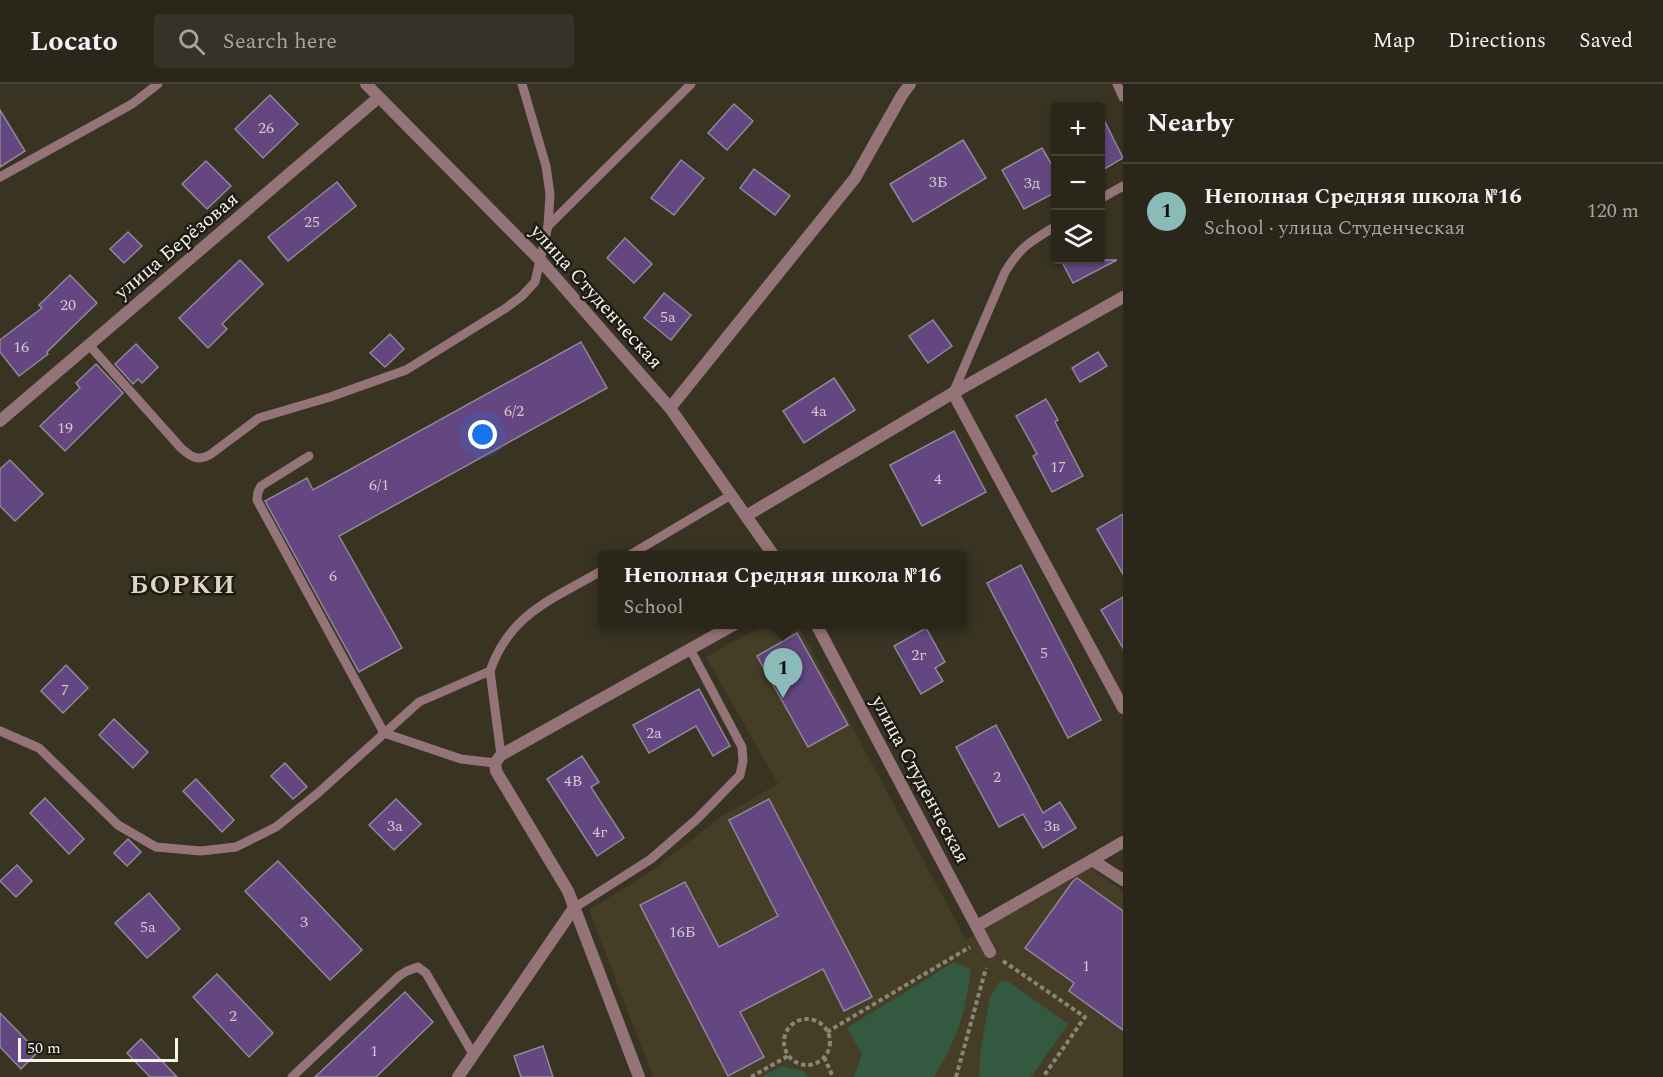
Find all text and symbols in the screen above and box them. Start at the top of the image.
search box [154,14,574,68]
text: Locato [30,20,118,63]
icon: search [175,25,208,58]
text: Search here [223,25,337,58]
text: Map [1373,25,1415,57]
text: Directions [1448,25,1546,57]
text: Saved [1579,25,1633,57]
map controls [1051,102,1105,264]
button: + [1051,102,1105,156]
text: Nearby [1147,103,1233,143]
house number: 26 [258,116,274,140]
button: − [1051,156,1105,210]
house number: 3Б [929,170,947,194]
house number: 3д [1024,171,1040,195]
text: Неполная Средняя школа №16 [1204,180,1522,213]
street label: улица Берёзовая [107,185,245,307]
text: 1 [1161,196,1172,226]
text: 120 m [1587,196,1639,226]
house number: 25 [304,210,320,234]
button: layers [1051,210,1105,264]
text: School · улица Студенческая [1204,213,1465,243]
street label: улица Студенческая [522,217,670,376]
house number: 20 [60,293,76,317]
house number: 5а [660,305,676,329]
house number: 16 [13,335,29,359]
house number: 6/2 [504,399,524,423]
house number: 4а [811,399,827,423]
house number: 19 [57,416,73,440]
your location [468,420,497,449]
house number: 17 [1050,455,1066,479]
house number: 4 [934,467,942,491]
house number: 6/1 [369,473,389,497]
popup [598,551,967,629]
text: Неполная Средняя школа №16 [624,559,941,592]
house number: 6 [329,564,337,588]
district label: БОРКИ [130,565,236,605]
text: School [624,592,683,622]
house number: 5 [1040,641,1048,665]
house number: 2г [911,643,927,667]
pin: 1 [764,648,802,698]
house number: 7 [61,678,69,702]
street label: улица Студенческая [863,689,977,869]
house number: 2а [646,721,662,745]
house number: 2 [993,765,1001,789]
house number: 4В [564,769,582,793]
house number: 3а [387,814,403,838]
house number: 3в [1044,814,1060,838]
house number: 4г [592,820,608,844]
house number: 3 [300,910,308,934]
house number: 5а [140,915,156,939]
house number: 16Б [669,920,695,944]
house number: 1 [1082,954,1090,978]
house number: 2 [229,1004,237,1028]
scale bar [18,1035,178,1062]
text: 50 m [27,1036,61,1060]
house number: 1 [370,1039,378,1063]

